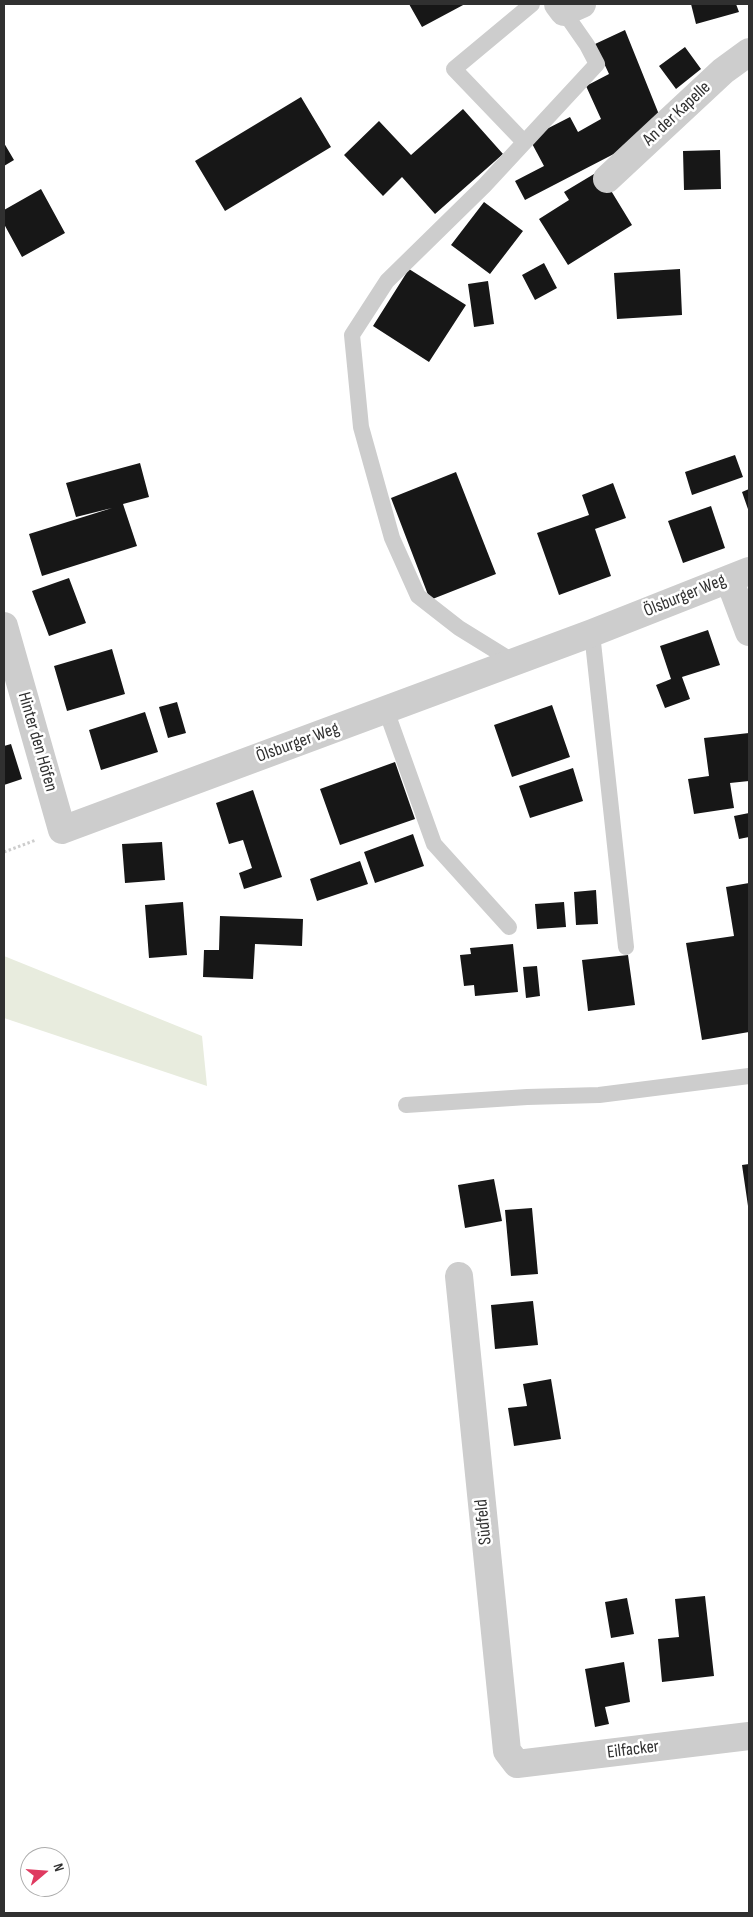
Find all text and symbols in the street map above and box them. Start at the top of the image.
street label: An der Kapelle [639,77,715,151]
street label: Ölsburger Weg [641,570,729,622]
street label: Hinter den Höfen [12,690,62,794]
street label: Ölsburger Weg [254,718,342,768]
street label: Südfeld [471,1498,497,1546]
street label: Eilfacker [606,1736,660,1764]
north arrow [20,1847,70,1897]
text: N [50,1861,68,1874]

